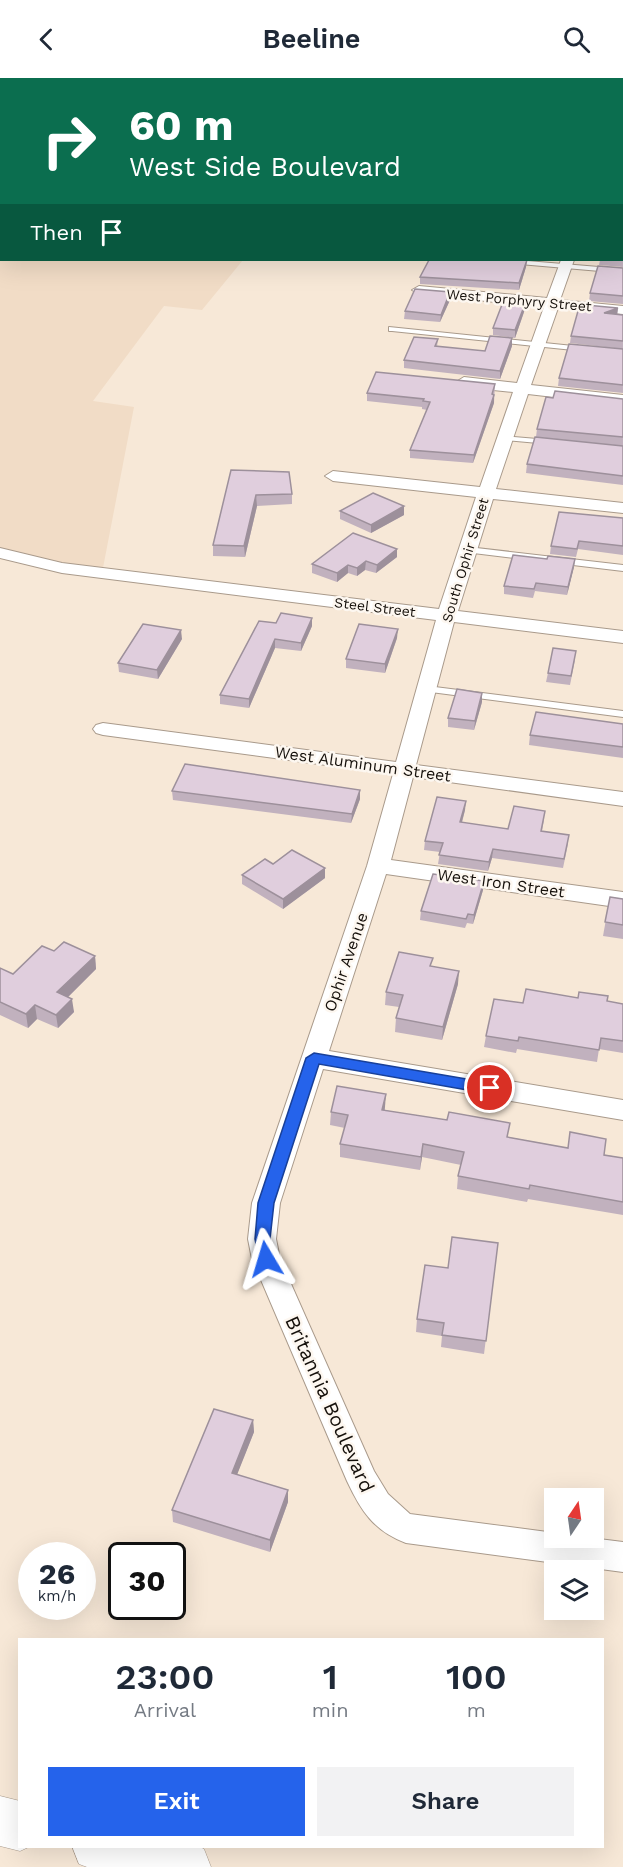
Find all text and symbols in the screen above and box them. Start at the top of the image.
icon: back [30,23,63,56]
text: Beeline [263,23,360,55]
icon: search [560,23,593,56]
text: 60 m [129,101,233,150]
icon: right [30,102,108,180]
text: West Side Boulevard [129,151,401,183]
icon: arrive [95,216,128,249]
text: Then [30,220,83,245]
street label: West Porphyry Street [446,286,592,314]
street label: South Ophir Street [438,496,492,624]
street label: Steel Street [333,594,417,620]
street label: West Aluminum Street [274,742,452,786]
street label: West Iron Street [436,865,566,901]
street label: Ophir Avenue [320,910,372,1014]
pin [464,1062,515,1113]
icon: arrive [473,1071,506,1104]
position arrow [234,1227,298,1291]
street label: Britannia Boulevard [280,1312,380,1496]
north arrow [544,1488,604,1548]
map controls [544,1488,604,1620]
speed limit sign: 30 [108,1542,186,1620]
text: 26 [39,1556,75,1591]
button: layers [544,1560,604,1620]
text: km/h [38,1587,76,1605]
text: 23:00 [115,1656,214,1698]
text: 1 [323,1656,338,1698]
text: 100 [446,1656,507,1698]
text: Arrival [134,1698,196,1722]
text: min [312,1698,349,1722]
text: m [467,1698,486,1722]
button: Exit [48,1767,305,1836]
button: Share [317,1767,574,1836]

